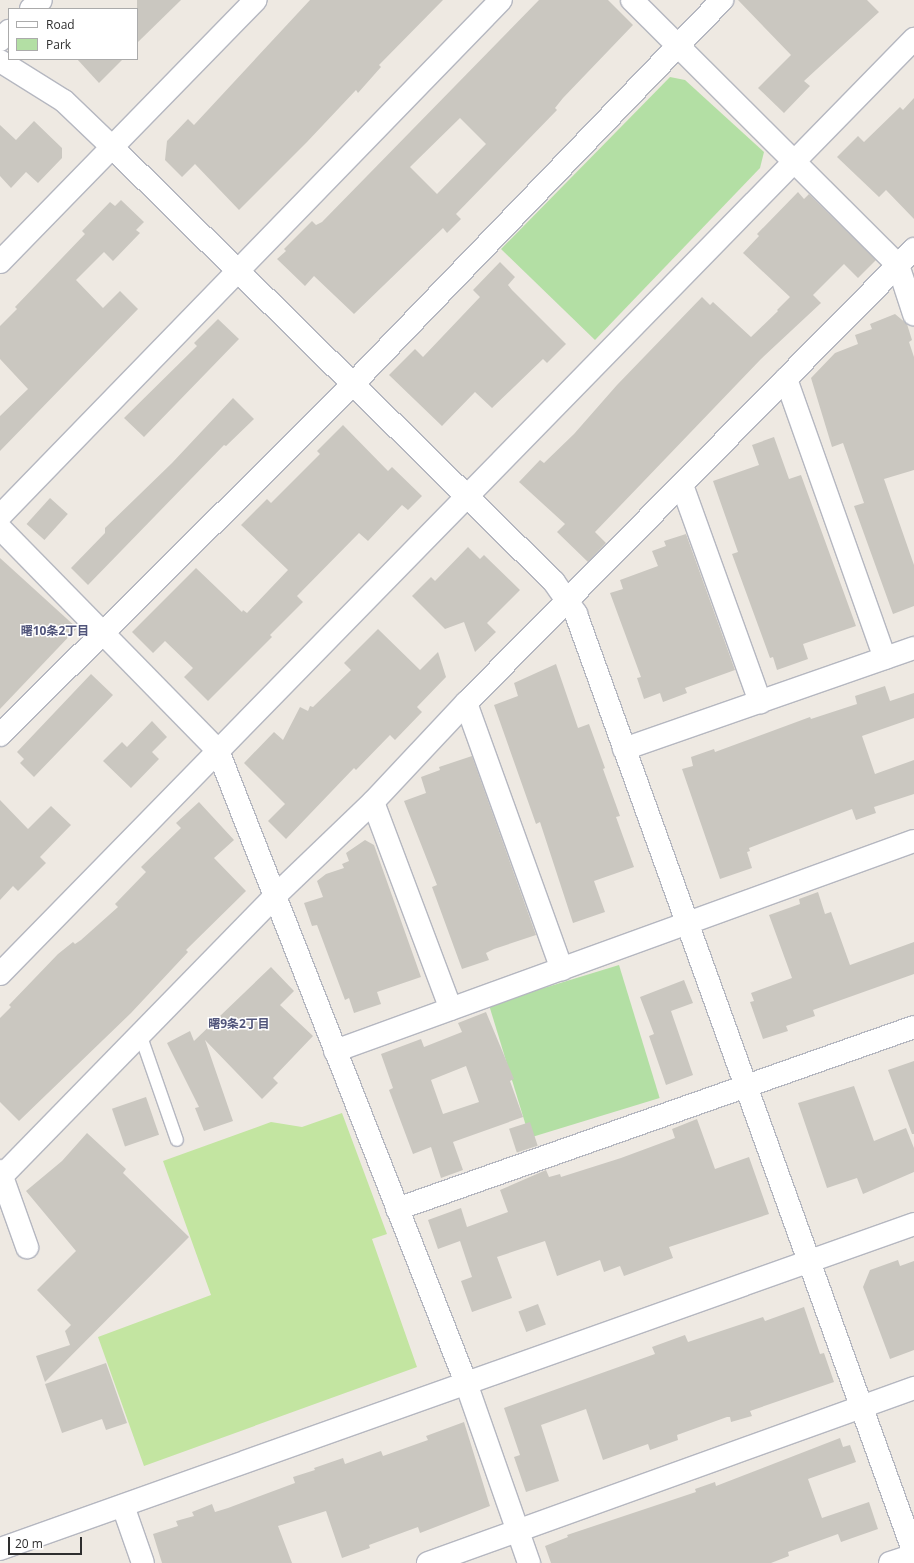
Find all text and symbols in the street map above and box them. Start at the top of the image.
legend [8,8,138,60]
text: Road [46,16,75,33]
text: Park [46,36,71,53]
district label: 曙10条2丁目 [21,624,89,638]
district label: 曙9条2丁目 [208,1017,270,1031]
scale bar [10,1529,84,1555]
text: 20 m [15,1535,43,1552]

